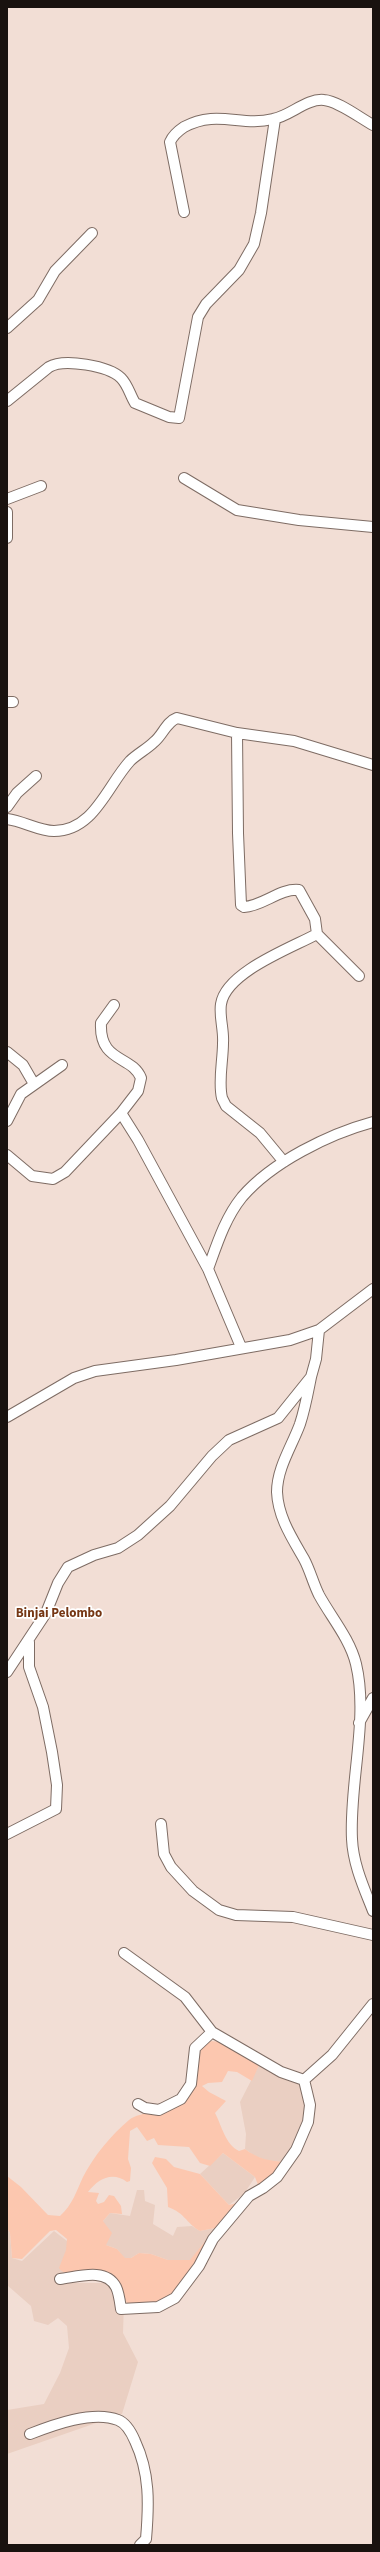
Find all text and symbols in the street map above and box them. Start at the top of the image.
district label: Binjai Pelombo [16,1606,102,1622]

